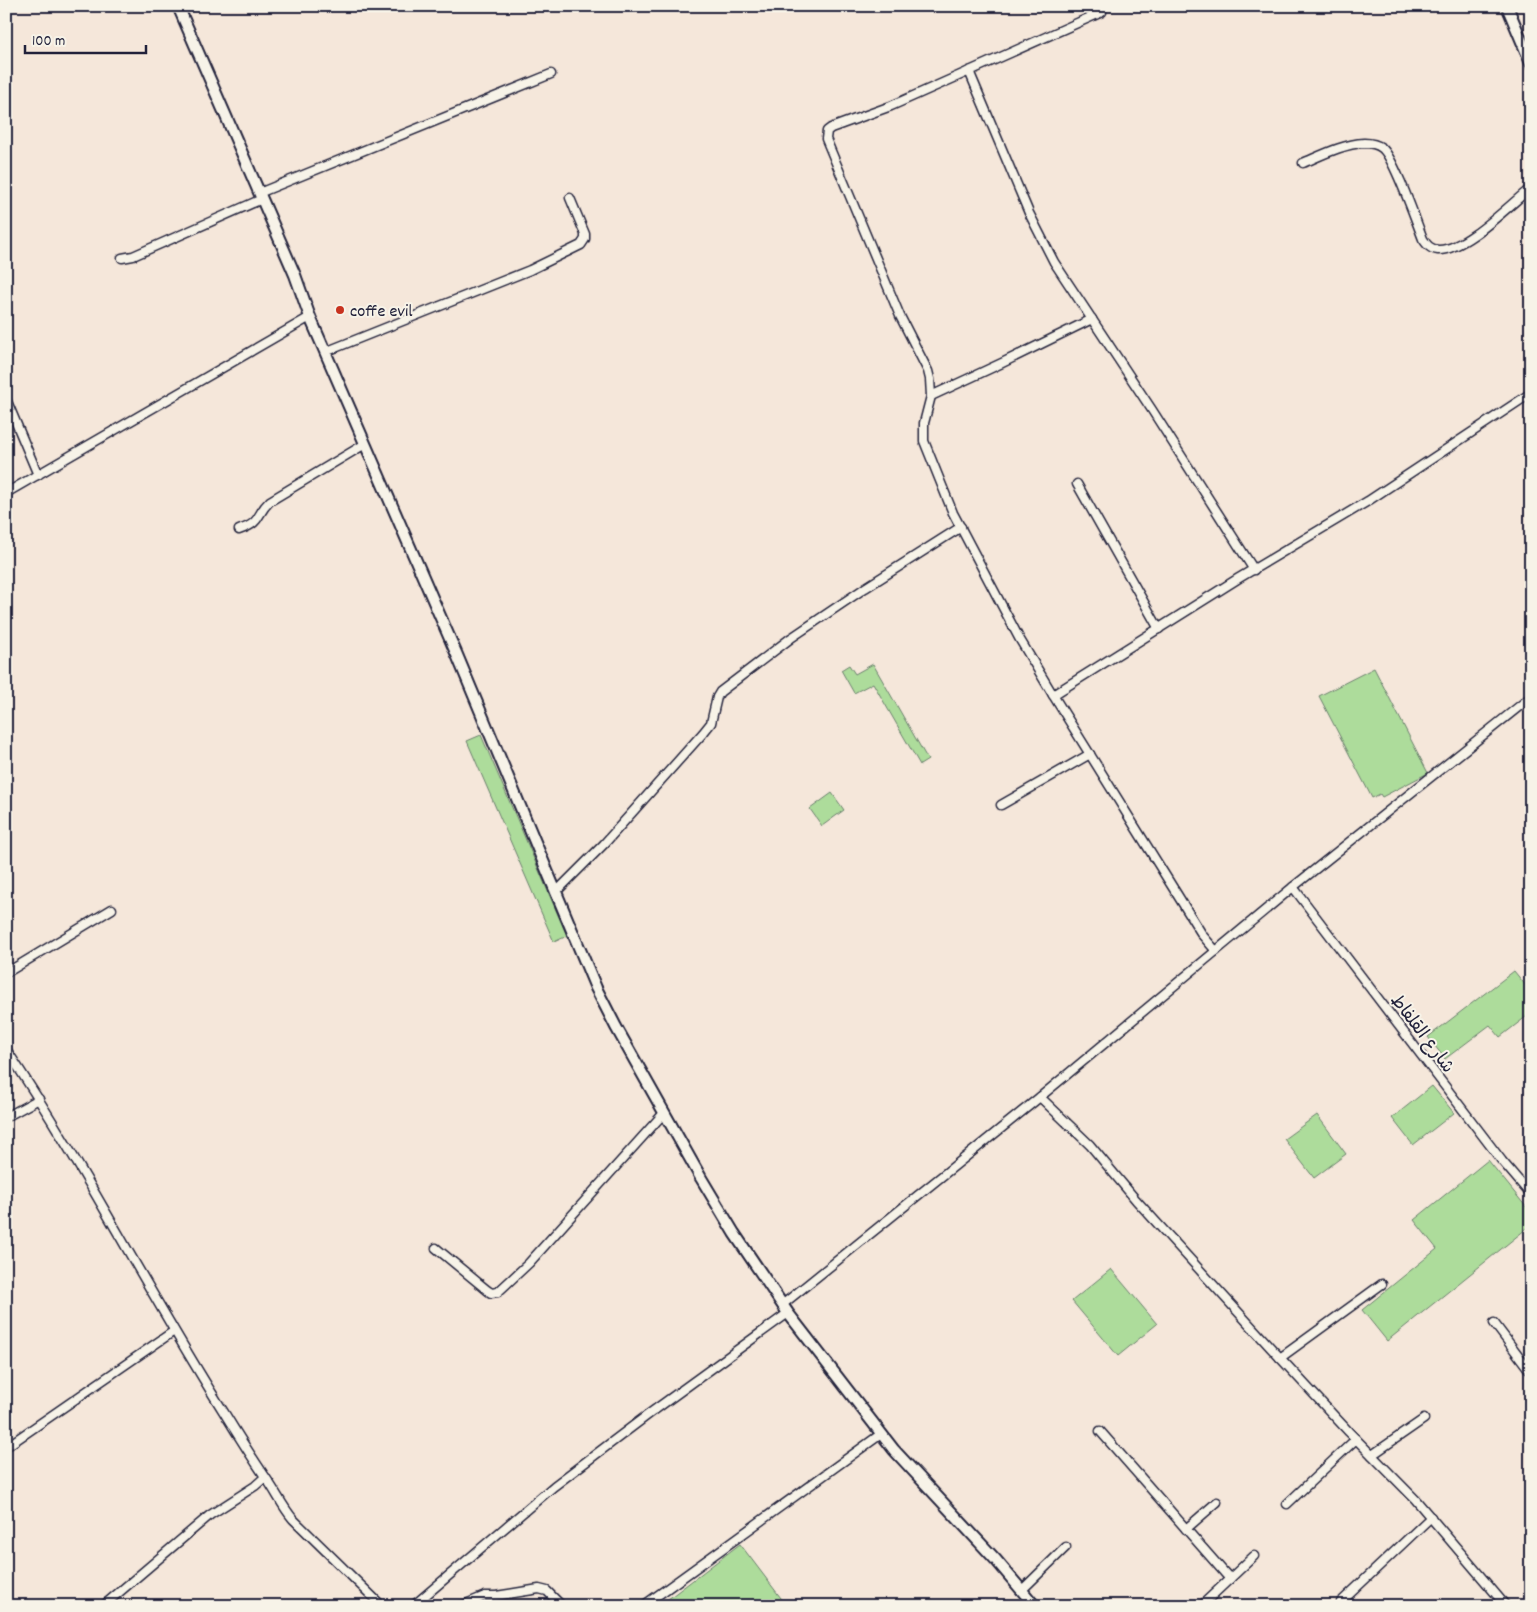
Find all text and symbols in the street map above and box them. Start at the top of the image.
scale bar [25,22,146,54]
text: 100 m [32,31,65,53]
place label: coffe evil [350,300,413,325]
marker: coffe evil [334,304,346,316]
street label: شارع القلفاط [1383,990,1459,1079]

